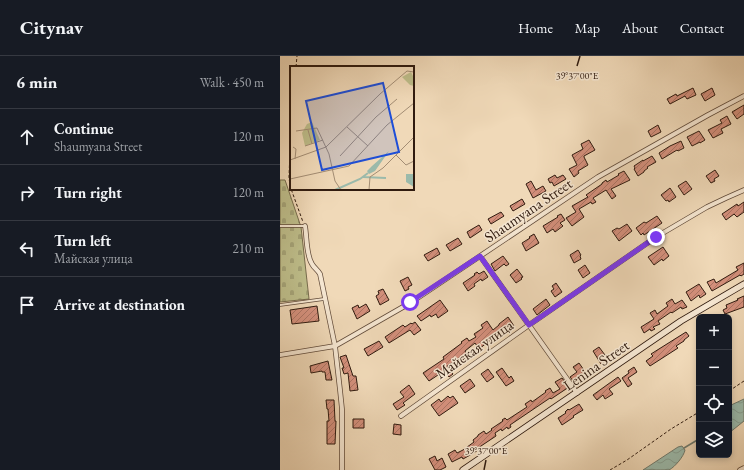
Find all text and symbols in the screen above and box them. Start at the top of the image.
text: Citynav [20,15,83,40]
text: Home [518,19,553,37]
text: Map [575,19,600,37]
text: About [622,19,658,37]
text: Contact [680,19,724,37]
inset map [290,66,414,190]
text: 39°37'00"E [556,69,599,82]
text: 6 min [16,71,57,93]
text: Walk · 450 m [200,74,264,91]
text: Continue [54,119,114,138]
icon: ahead [16,126,38,148]
text: 120 m [233,128,264,145]
text: Shaumyana Street [54,138,142,155]
street label: Shaumyana Street [480,173,576,246]
icon: right [16,182,38,204]
text: Turn right [54,183,122,202]
text: 120 m [233,184,264,201]
route end [647,228,665,246]
text: Turn left [54,231,111,250]
icon: left [16,238,38,260]
text: 210 m [233,240,264,257]
text: Майская улица [54,250,133,267]
route start [401,293,419,311]
icon: arrive [16,294,38,316]
text: Arrive at destination [54,295,185,314]
map controls [696,314,732,458]
button: + [696,314,732,350]
street label: Майская улица [431,315,517,383]
street label: Lenina Street [559,335,633,395]
button: − [696,350,732,386]
button: locate [696,386,732,422]
button: layers [696,422,732,458]
text: 39°37'00"E [465,444,508,457]

